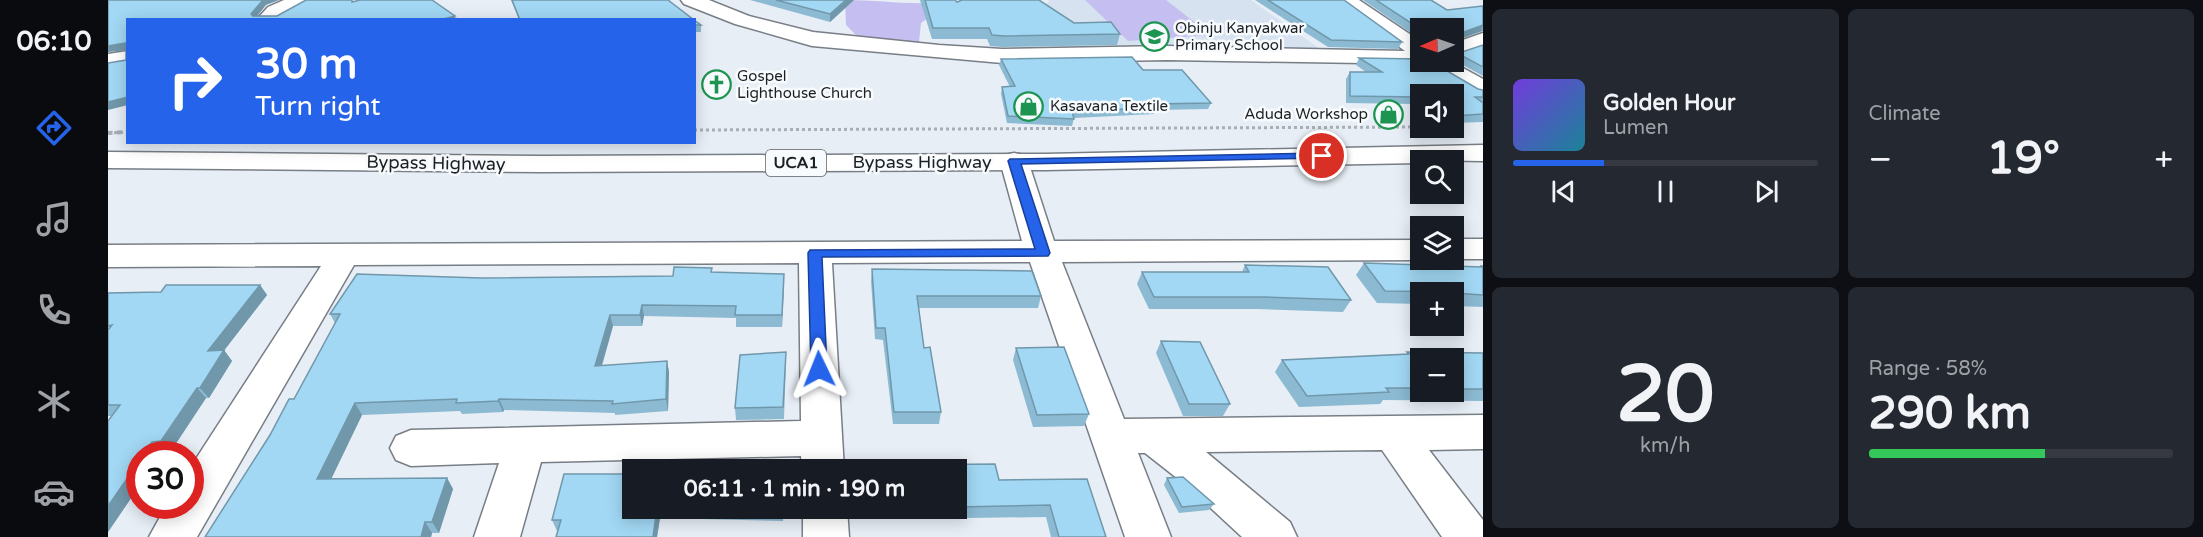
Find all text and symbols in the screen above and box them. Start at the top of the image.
north arrow [1410,18,1464,72]
map controls [1410,18,1464,402]
place label: Obinju Kanyakwar Primary School [1175,19,1304,54]
school or university icon: Obinju Kanyakwar Primary School [1138,21,1170,53]
text: 06:10 [17,25,91,58]
text: 30 m [255,39,357,90]
icon: right [156,42,234,120]
place label: Gospel Lighthouse Church [737,67,872,102]
church icon: Gospel Lighthouse Church [700,69,732,101]
button: sound [1410,84,1464,138]
text: Turn right [255,90,381,123]
shop icon: Kasavana Textile [1013,90,1045,122]
text: Golden Hour [1603,90,1735,116]
place label: Kasavana Textile [1050,97,1168,115]
shop icon: Aduda Workshop [1373,98,1405,130]
text: Climate [1869,102,1941,126]
place label: Aduda Workshop [1244,105,1368,123]
icon: directions [33,107,75,149]
text: Lumen [1603,116,1669,140]
pin [1296,130,1347,181]
text: 19° [1986,132,2060,186]
icon: arrive [1305,139,1338,172]
text: − [1869,140,1892,179]
text: + [2154,140,2173,179]
road number: UCA1 [766,150,826,176]
button: search [1410,150,1464,204]
street label: Bypass Highway [366,151,506,175]
street label: Bypass Highway [852,151,992,173]
icon: previous [1547,175,1580,208]
icon: pause [1649,175,1682,208]
icon: next [1750,175,1783,208]
icon: music [33,198,75,240]
button: layers [1410,216,1464,270]
button: + [1410,282,1464,336]
icon: phone [33,289,75,331]
position arrow [787,337,851,401]
button: − [1410,348,1464,402]
text: 20 [1616,348,1714,442]
text: Range · 58% [1869,357,1987,381]
icon: climate [33,380,75,422]
text: 290 km [1869,387,2031,441]
text: km/h [1640,434,1690,458]
speed limit sign: 30 [126,441,204,519]
icon: car [33,471,75,513]
text: 06:11 · 1 min · 190 m [684,476,905,502]

